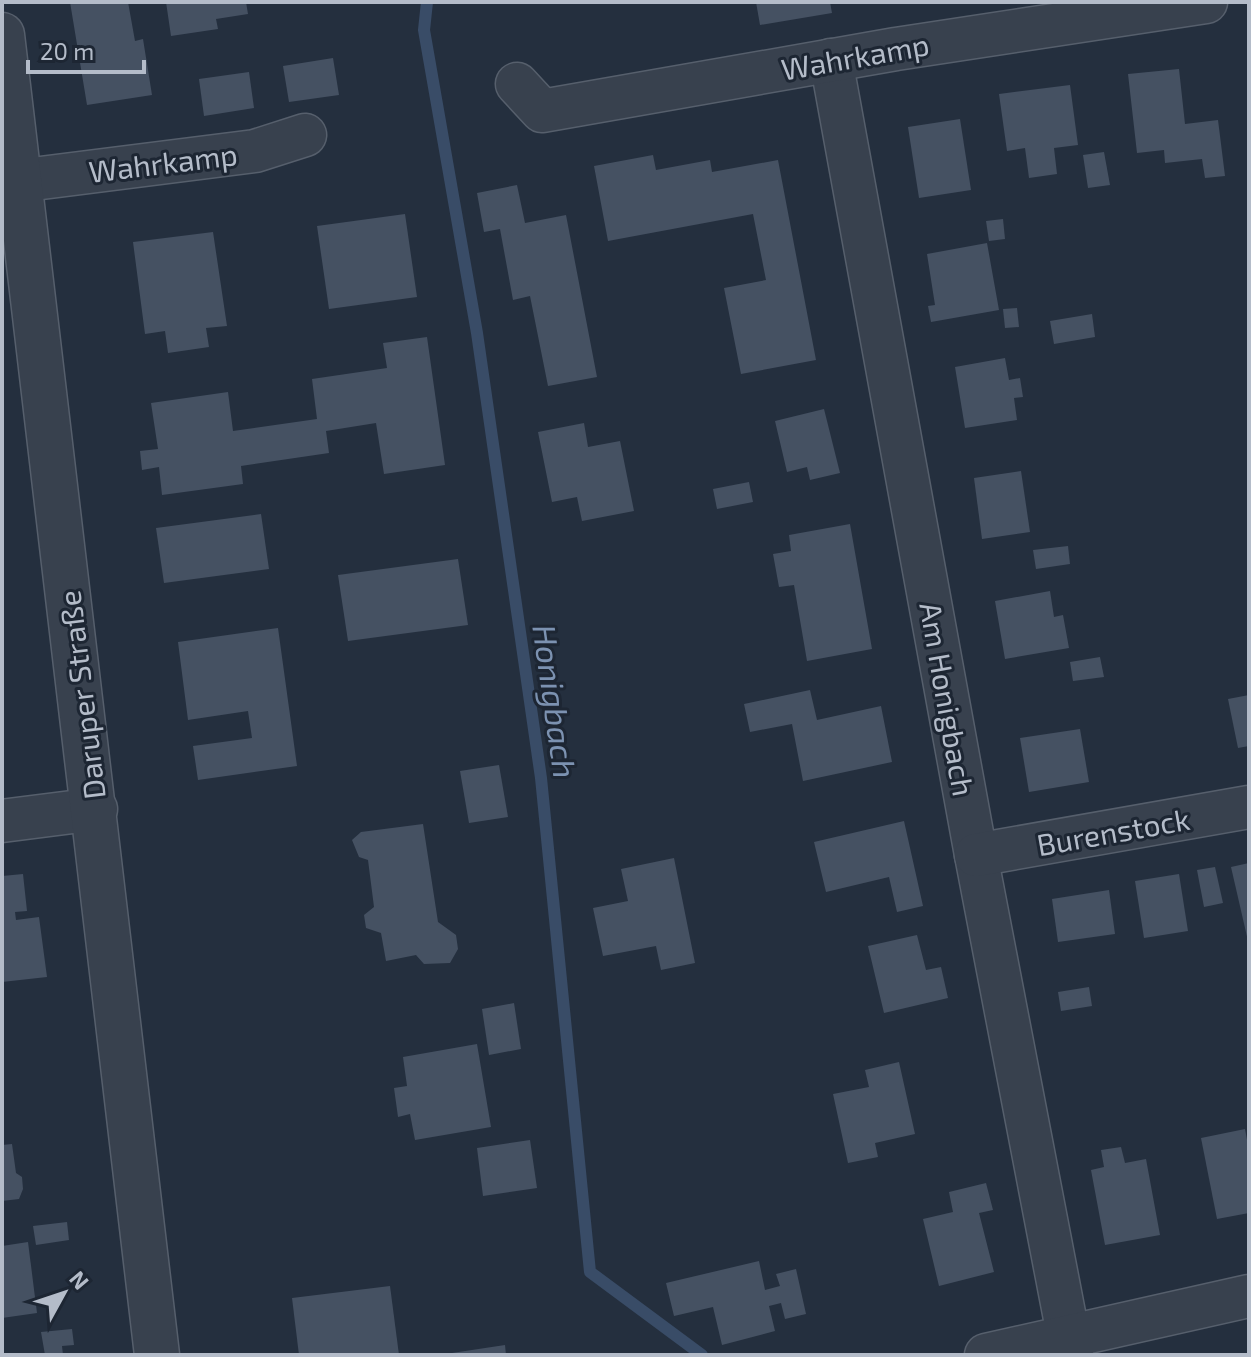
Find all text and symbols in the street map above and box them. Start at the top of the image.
scale bar [28,24,144,74]
street label: Wahrkamp [778,25,932,87]
text: 20 m [40,36,94,65]
street label: Wahrkamp [87,135,239,189]
street label: Daruper Straße [50,589,112,801]
street label: Am Honigbach [913,599,983,799]
water label: Honigbach [525,622,586,780]
street label: Burenstock [1034,800,1192,862]
north arrow [24,1253,104,1333]
text: N [65,1265,95,1294]

